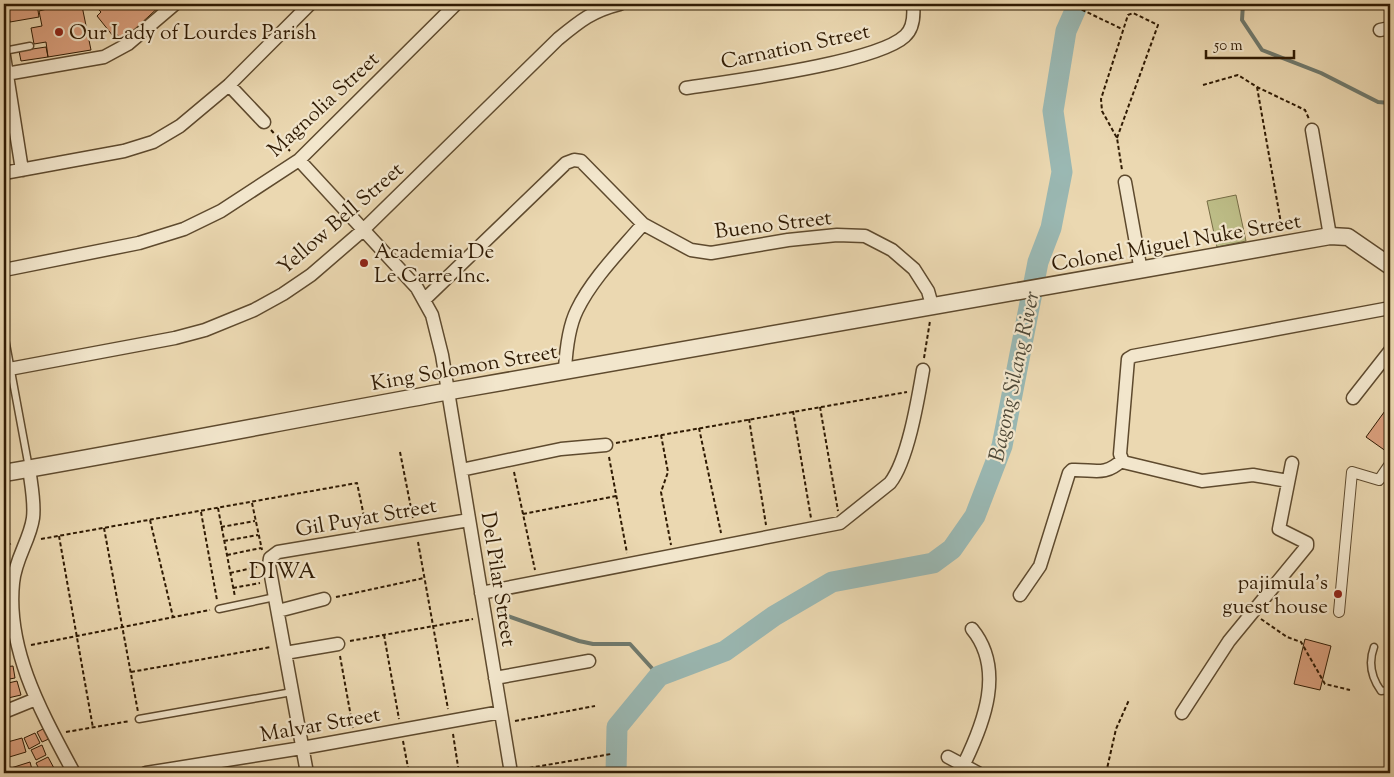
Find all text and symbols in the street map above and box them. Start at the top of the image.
street label: Carnation Street [718,18,873,78]
place label: Our Lady of Lourdes Parish [69,19,317,49]
marker: Our Lady of Lourdes Parish [53,26,65,38]
scale bar [1206,28,1294,60]
text: 50 m [1213,36,1243,57]
street label: Magnolia Street [262,46,387,165]
street label: Yellow Bell Street [272,156,411,283]
street label: Bueno Street [713,204,833,248]
street label: Colonel Miguel Nuke Street [1049,207,1303,281]
place label: Academia De Le Carre Inc. [374,238,494,292]
marker: Academia De Le Carre Inc. [358,257,370,269]
water label: Bagong Silang River [982,288,1050,465]
street label: King Solomon Street [369,338,560,400]
street label: Gil Puyat Street [293,492,439,546]
street label: Del Pilar Street [472,510,522,649]
district label: DIWA [249,557,317,589]
place label: pajimula's guest house [1222,569,1328,623]
marker: pajimula's guest house [1332,588,1344,600]
street label: Malvar Street [258,701,383,751]

